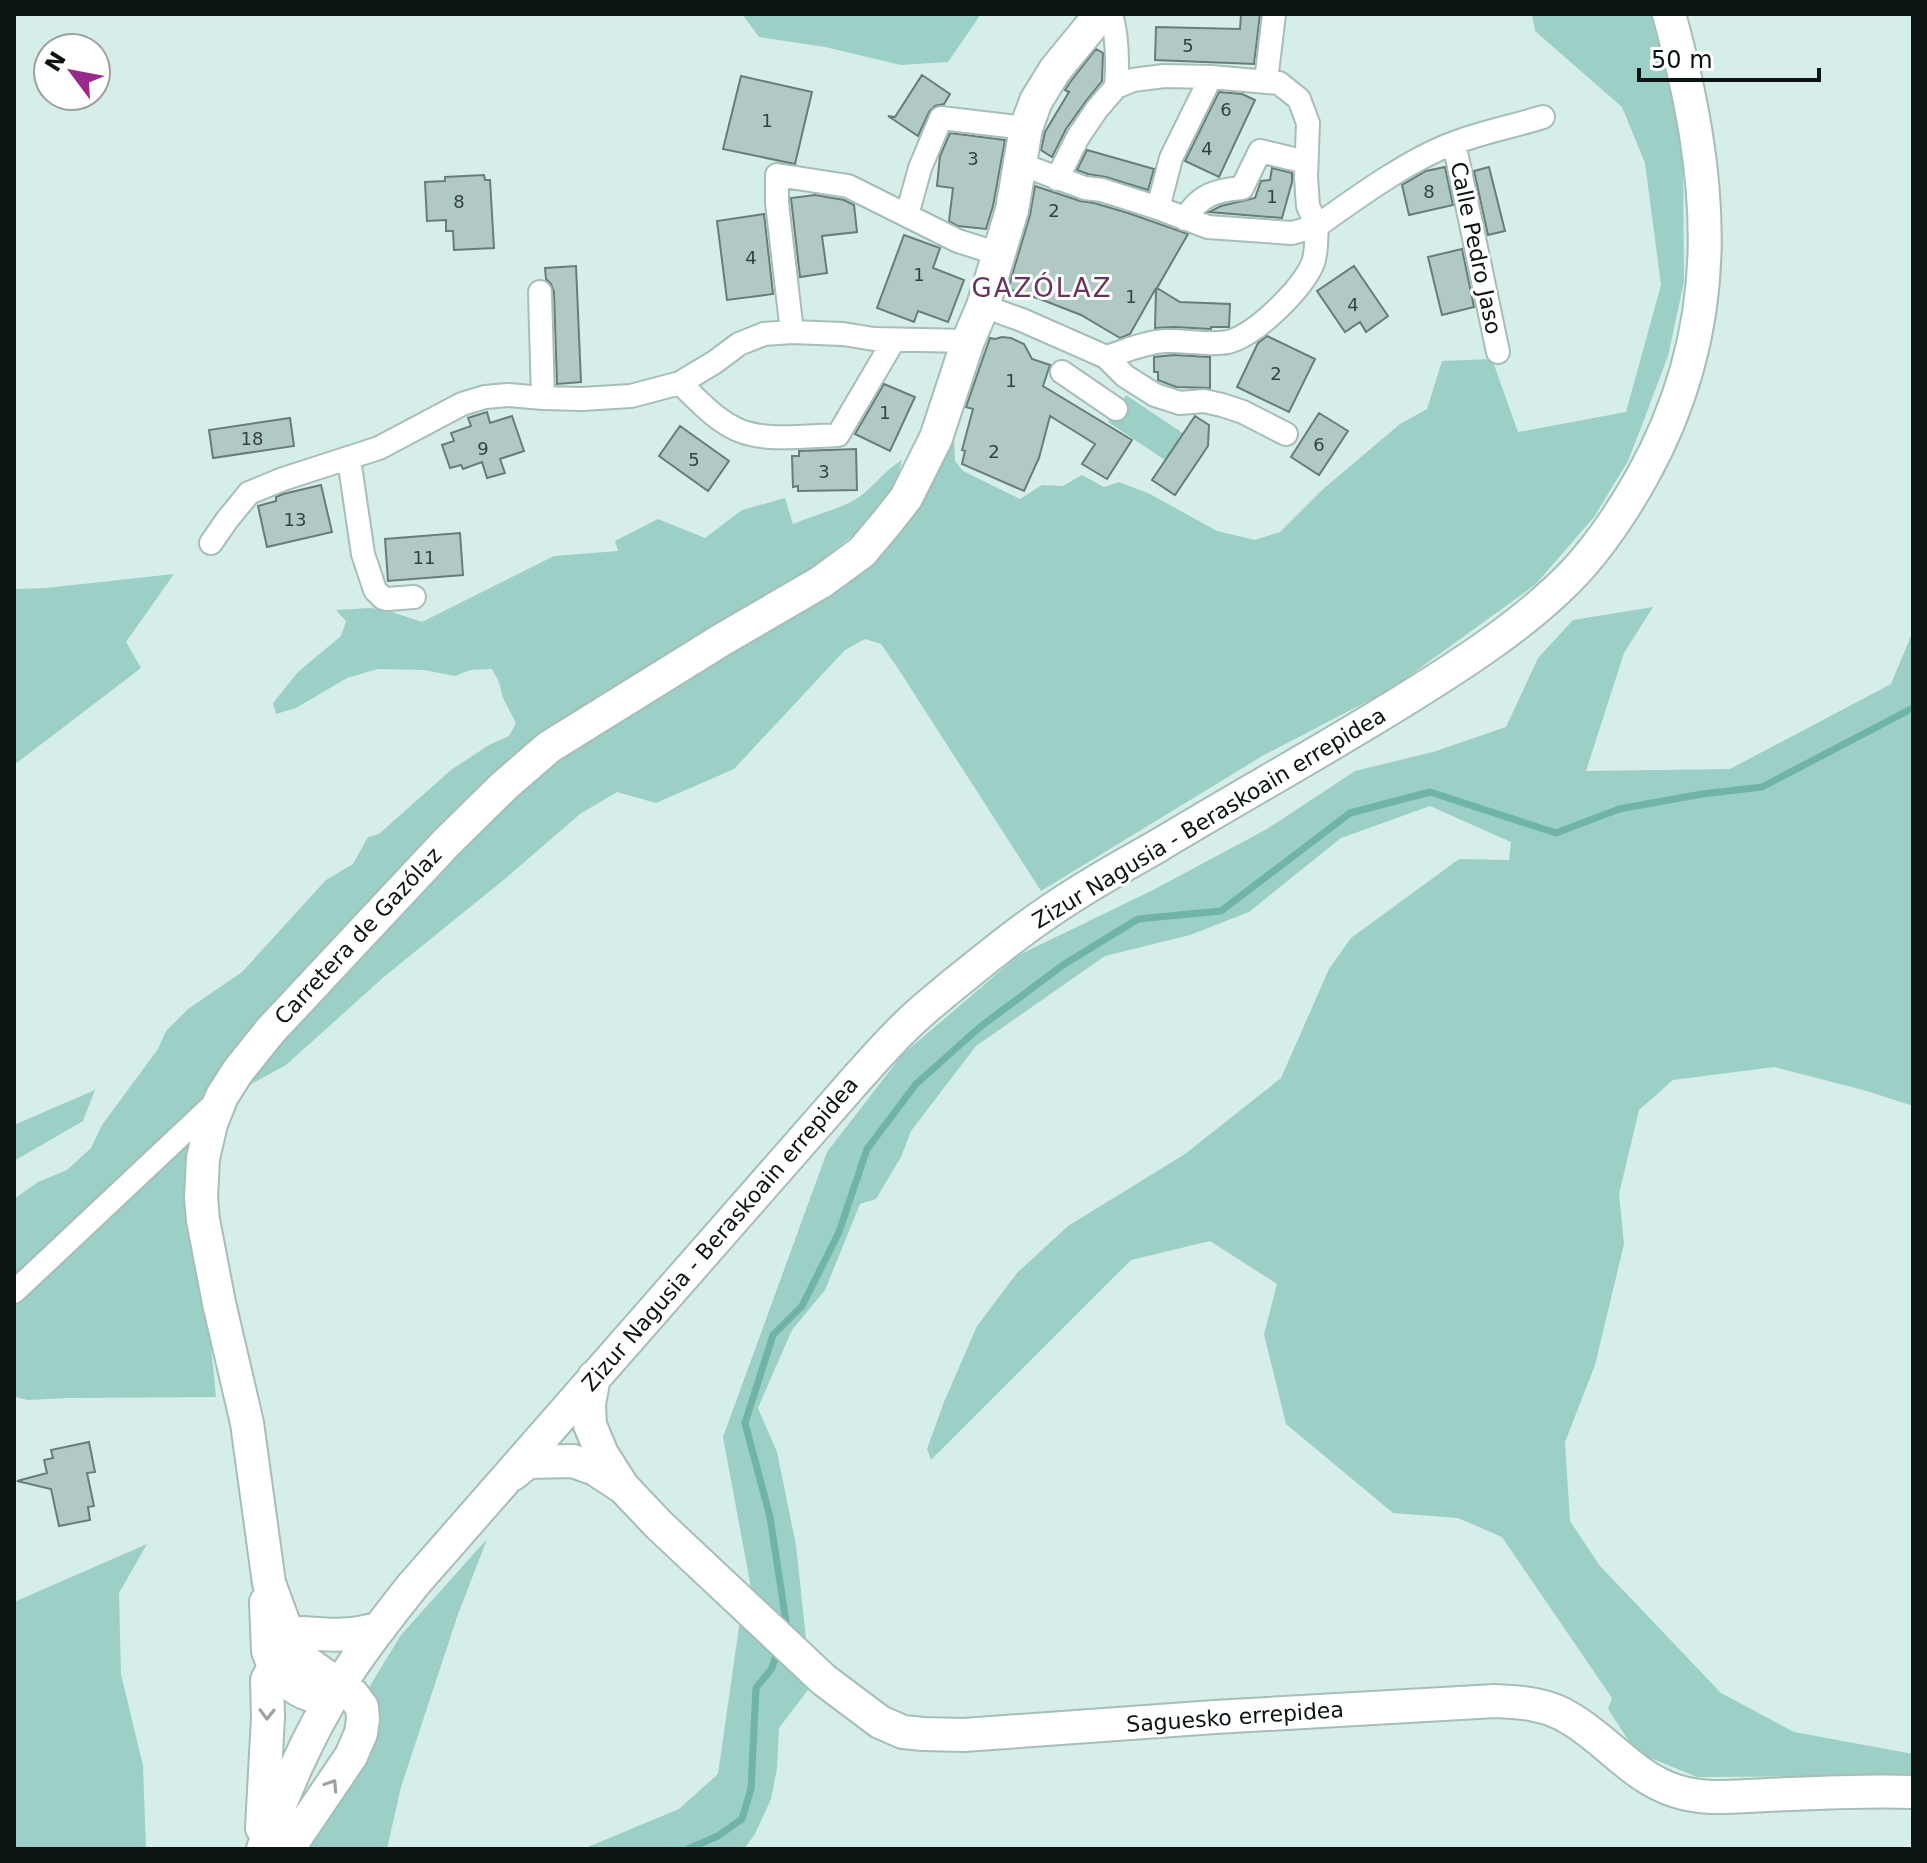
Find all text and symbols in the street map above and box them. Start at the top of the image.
north arrow [32,32,112,112]
scale bar [1639,32,1819,82]
house number: 5 [1182,35,1194,56]
text: 50 m [1651,46,1713,74]
text: N [40,47,71,76]
house number: 6 [1220,99,1232,120]
house number: 1 [761,110,773,131]
house number: 4 [1201,138,1213,159]
house number: 3 [967,148,979,169]
street label: Calle Pedro Jaso [1446,160,1506,336]
house number: 8 [1423,181,1435,202]
house number: 1 [1266,186,1278,207]
house number: 8 [453,191,465,212]
house number: 2 [1048,200,1060,221]
house number: 4 [745,247,757,268]
house number: 1 [913,264,925,285]
district label: GAZÓLAZ [972,272,1112,303]
house number: 1 [1125,286,1137,307]
house number: 4 [1347,294,1359,315]
house number: 2 [1270,363,1282,384]
house number: 1 [1005,370,1017,391]
house number: 1 [879,402,891,423]
house number: 18 [241,428,263,449]
house number: 6 [1313,434,1325,455]
house number: 9 [477,438,489,459]
house number: 2 [988,441,1000,462]
house number: 5 [688,449,700,470]
house number: 3 [818,461,830,482]
house number: 13 [284,509,306,530]
house number: 11 [413,547,435,568]
street label: Zizur Nagusia - Beraskoain errepidea [1028,702,1390,934]
street label: Carretera de Gazólaz [270,842,446,1030]
street label: Zizur Nagusia - Beraskoain errepidea [577,1072,863,1396]
street label: Saguesko errepidea [1125,1697,1345,1737]
one-way arrow [258,1708,276,1721]
one-way arrow [323,1779,338,1793]

